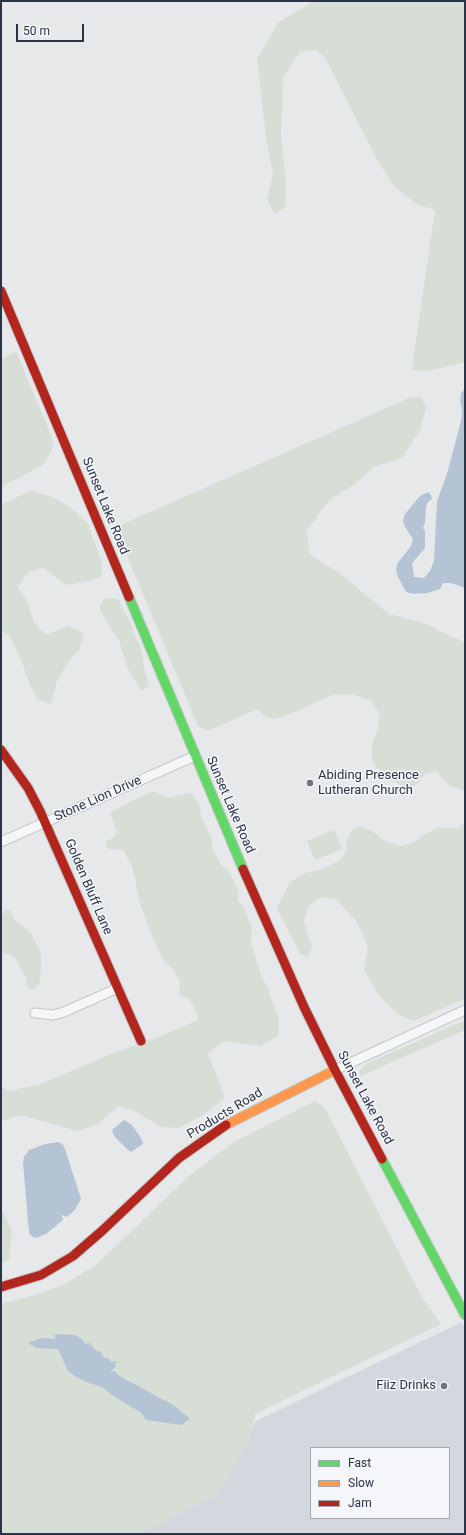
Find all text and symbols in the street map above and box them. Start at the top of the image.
scale bar [18,16,86,42]
text: 50 m [23,24,50,38]
street label: Sunset Lake Road [78,455,132,557]
street label: Sunset Lake Road [203,754,257,856]
place label: Abiding Presence Lutheran Church [318,768,419,799]
street label: Stone Lion Drive [52,773,144,825]
marker: Abiding Presence Lutheran Church [305,778,315,788]
street label: Golden Bluff Lane [61,837,115,937]
street label: Sunset Lake Road [334,1049,396,1147]
street label: Products Road [184,1085,266,1143]
place label: Fiiz Drinks [376,1378,436,1394]
marker: Fiiz Drinks [439,1381,449,1391]
legend [310,1447,450,1519]
text: Fast [348,1456,371,1470]
text: Slow [348,1476,374,1490]
text: Jam [348,1496,372,1510]

